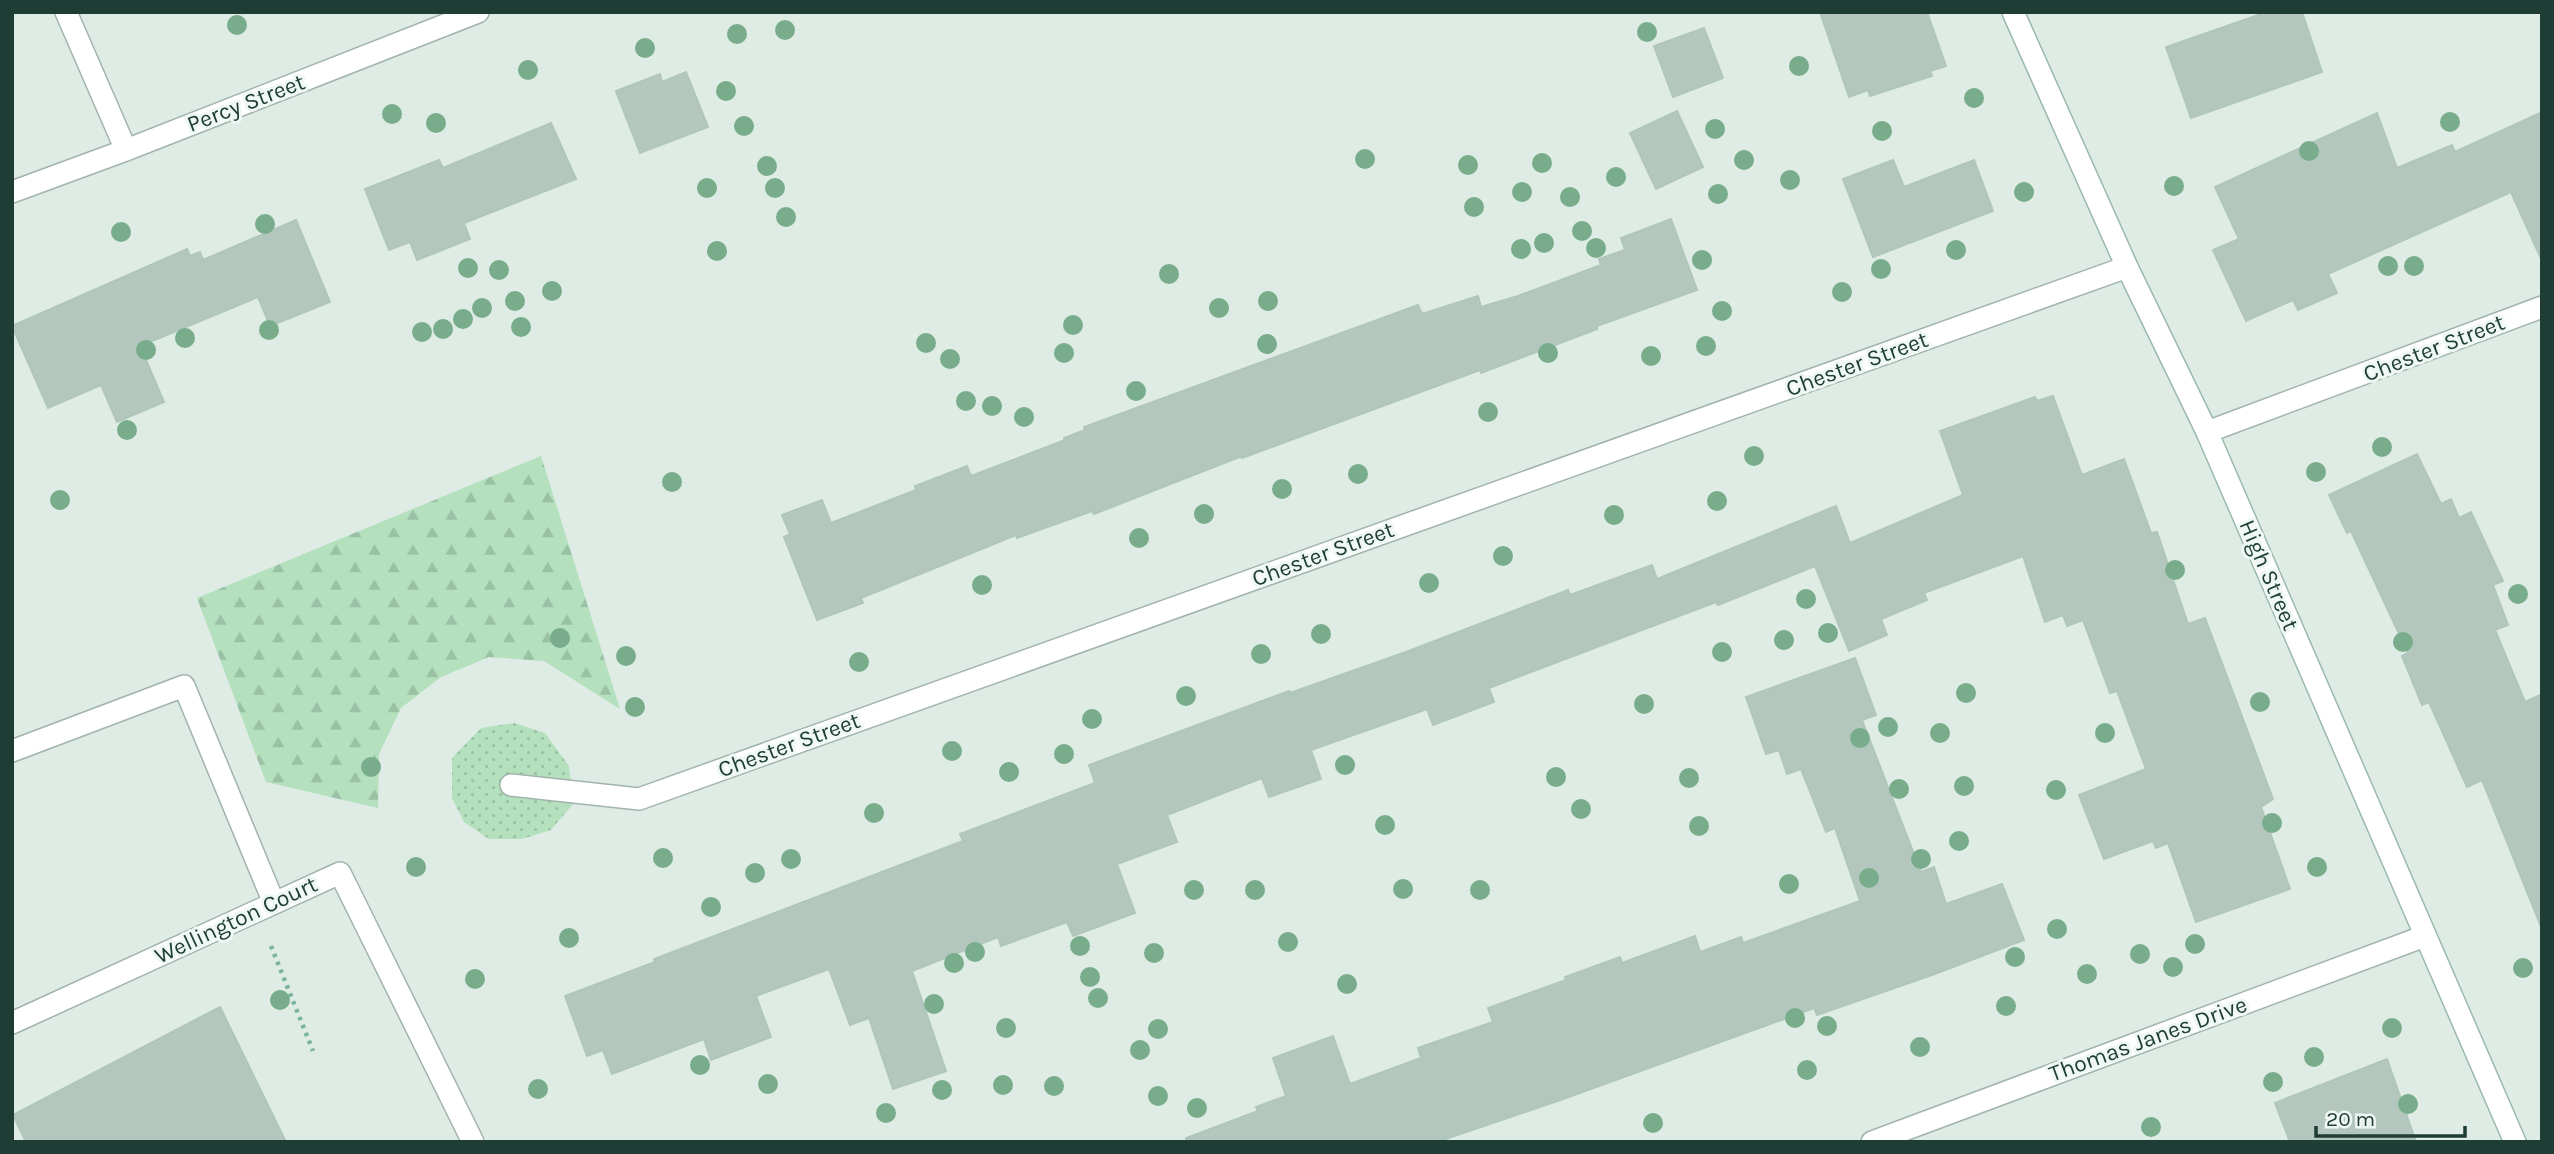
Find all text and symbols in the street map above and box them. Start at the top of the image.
street label: Percy Street [183,68,309,138]
street label: Chester Street [2359,309,2509,387]
street label: Chester Street [1782,326,1932,402]
street label: Chester Street [1248,516,1398,592]
street label: High Street [2234,516,2305,635]
street label: Chester Street [714,707,864,783]
street label: Wellington Court [150,870,322,970]
street label: Thomas Janes Drive [2045,991,2251,1087]
scale bar [2316,1094,2465,1138]
text: 20 m [2326,1107,2375,1131]

